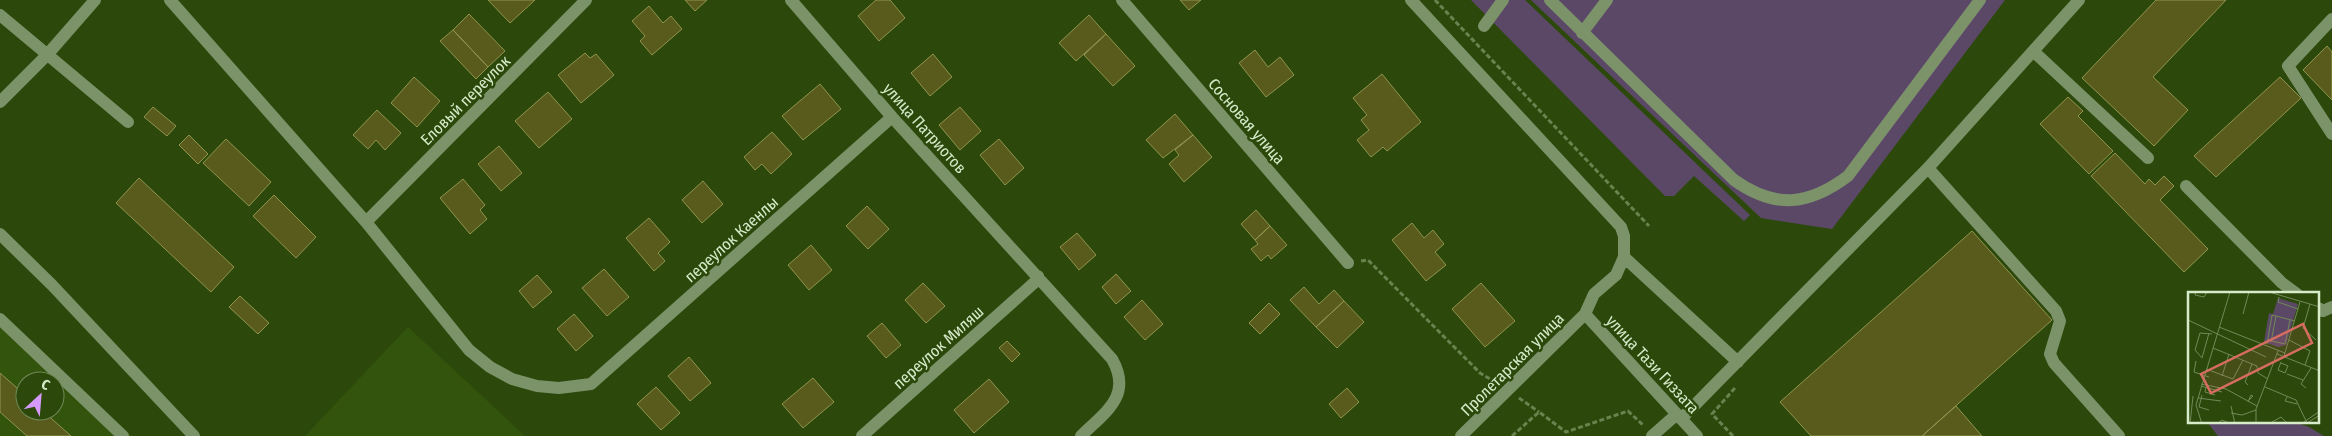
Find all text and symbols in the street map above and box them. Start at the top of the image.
street label: Еловый переулок [417,51,515,149]
street label: Сосновая улица [1204,75,1289,168]
street label: улица Патриотов [879,79,970,178]
street label: переулок Каенлы [681,192,782,286]
inset map [2188,292,2320,424]
street label: переулок Миляш [889,302,987,393]
street label: Пролетарская улица [1457,309,1568,420]
street label: улица Тази Гиззата [1602,311,1703,418]
north arrow [15,371,65,421]
text: С [38,376,53,394]

